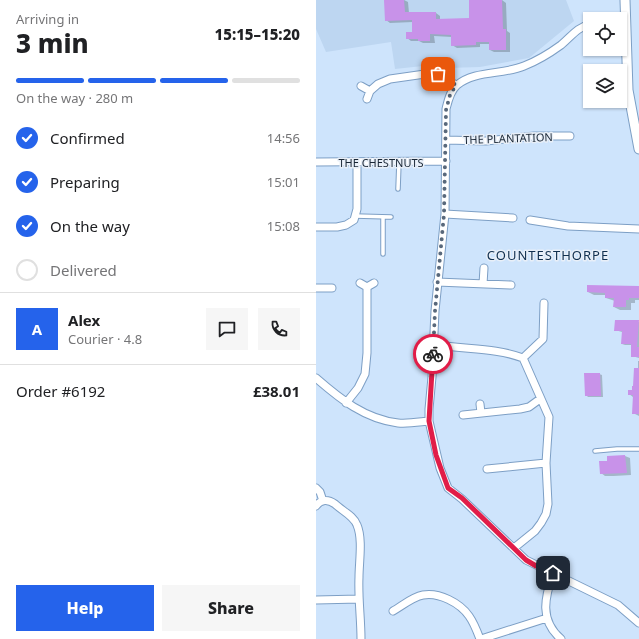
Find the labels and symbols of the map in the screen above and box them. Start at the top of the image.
pin [421,57,455,91]
street label: THE PLANTATION [463,129,553,147]
street label: THE CHESTNUTS [338,155,424,170]
district label: COUNTESTHORPE [487,246,609,264]
courier [413,334,453,374]
pin [536,556,570,590]

